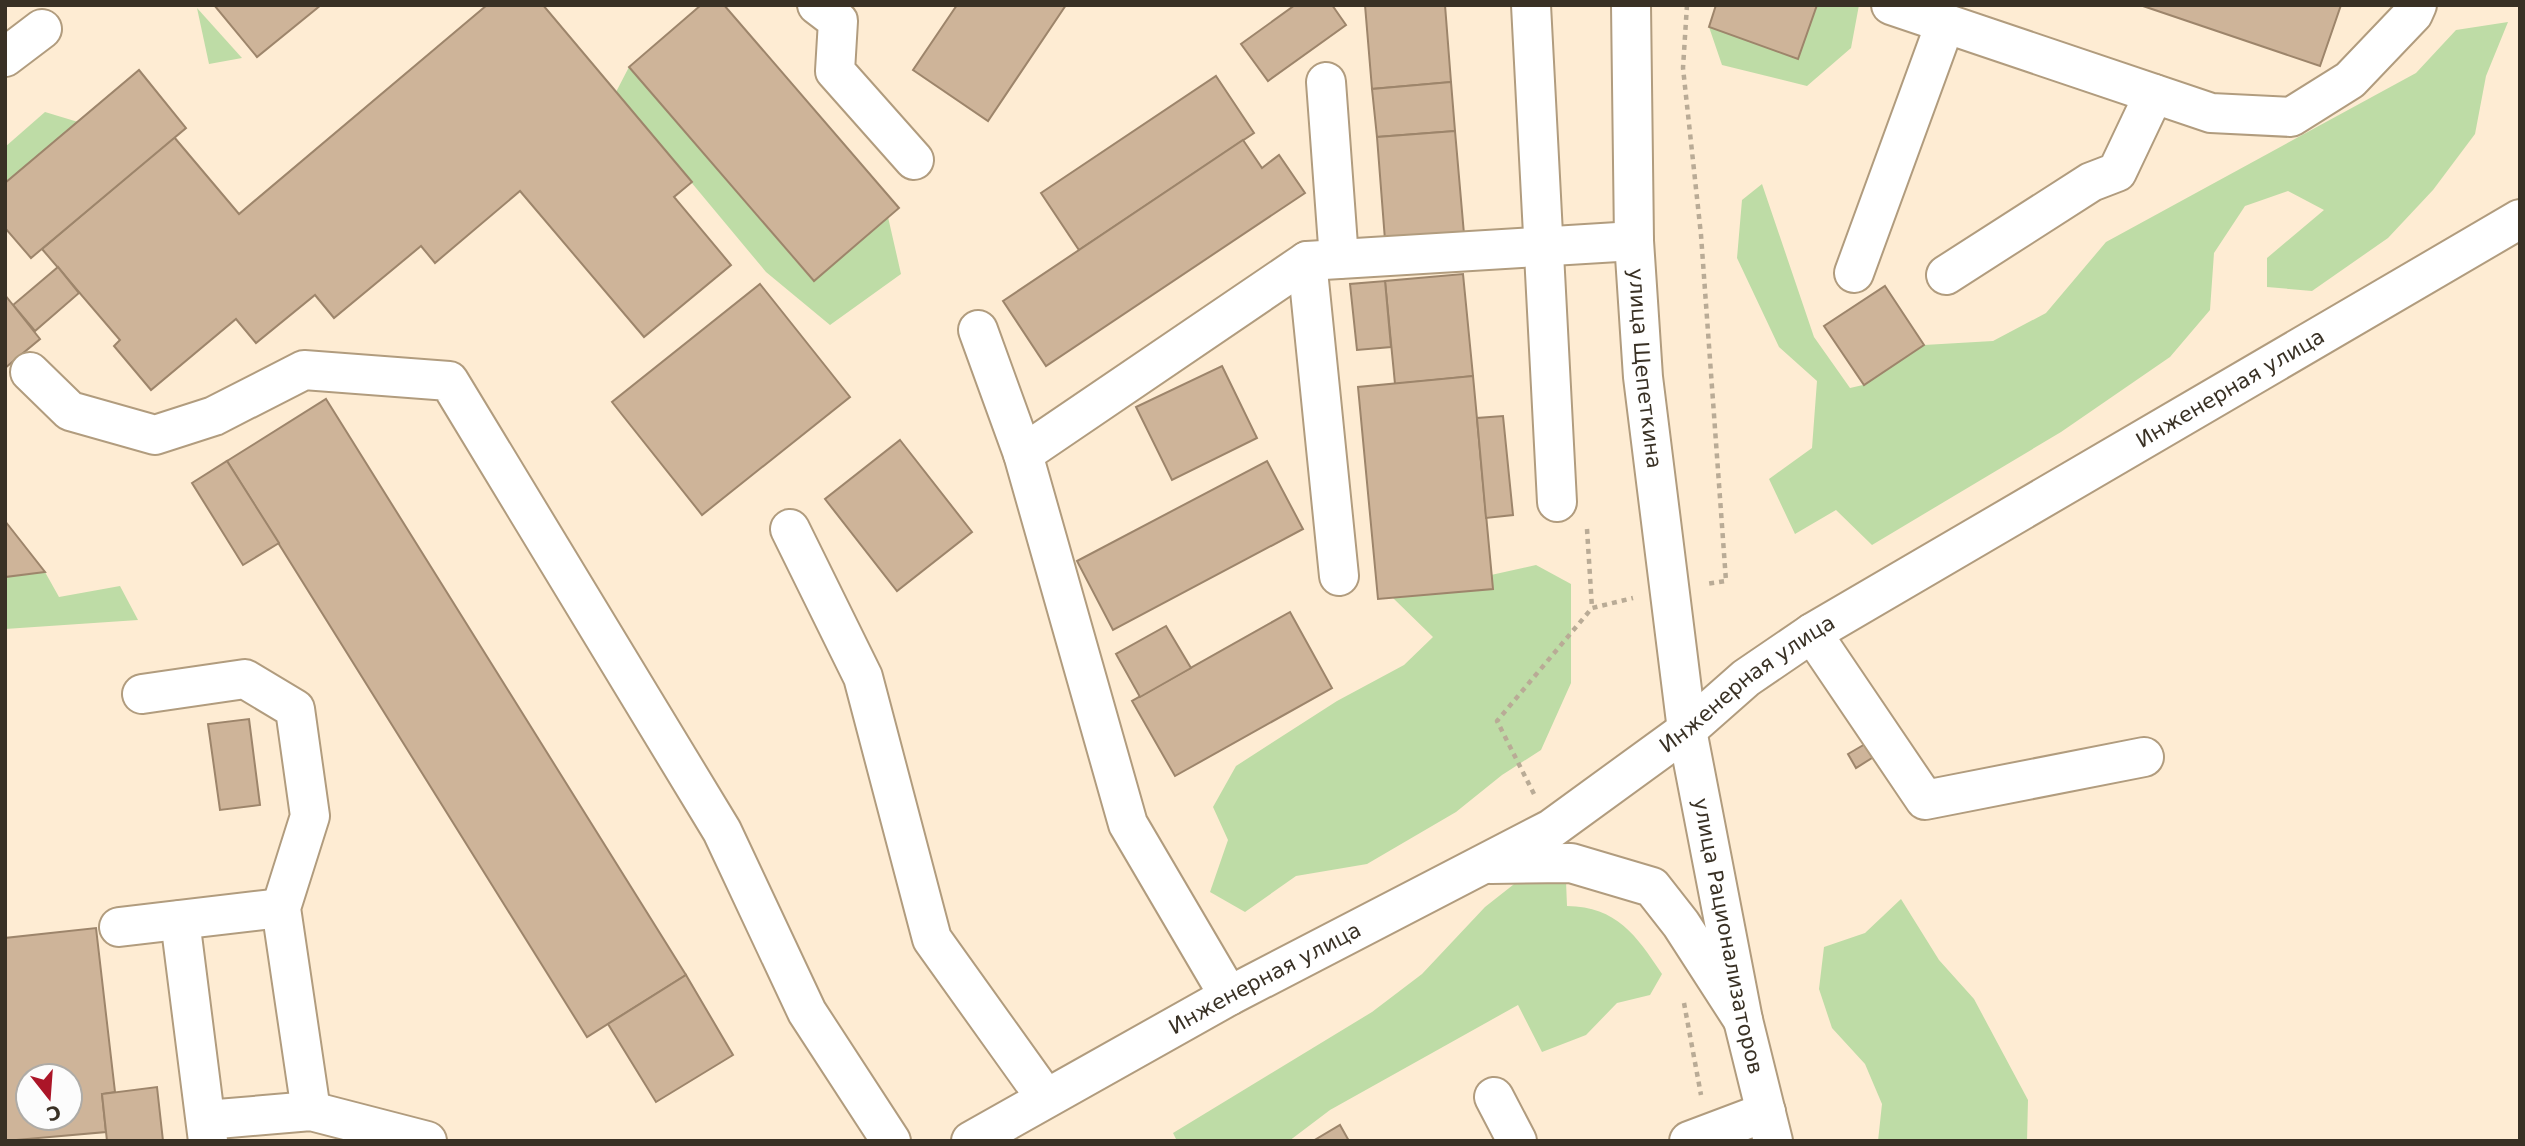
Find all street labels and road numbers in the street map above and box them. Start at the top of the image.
street label: улица Щепеткина [1624,268,1666,470]
street label: Инженерная улица [2132,324,2329,453]
street label: Инженерная улица [1655,610,1839,758]
street label: улица Рационализаторов [1688,796,1768,1076]
street label: Инженерная улица [1165,918,1365,1039]

